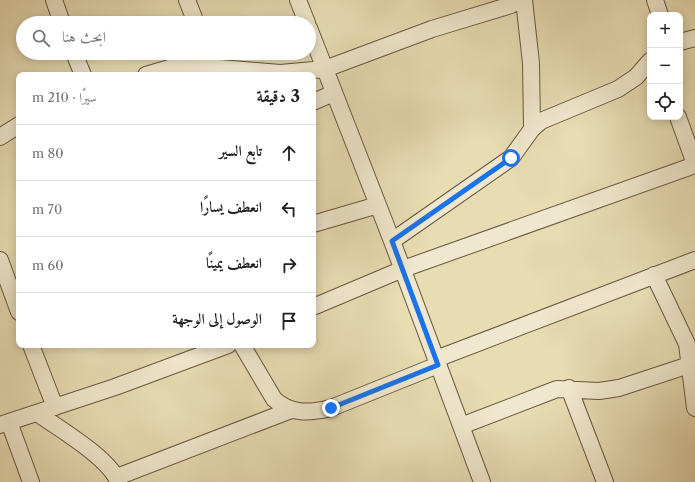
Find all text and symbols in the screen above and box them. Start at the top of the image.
map controls [647,12,683,120]
button: + [647,12,683,48]
search box [16,16,316,60]
icon: search [30,27,52,49]
text: ابحث هنا [62,27,106,46]
button: − [647,48,683,84]
button: locate [647,84,683,120]
text: 3 دقيقة [256,86,300,106]
text: سيرًا · 210 m [32,89,97,105]
text: تابع السير [219,141,262,160]
icon: ahead [278,142,300,164]
text: 80 m [32,145,64,161]
route start [502,149,520,167]
text: انعطف يسارًا [200,197,262,216]
icon: left [278,198,300,220]
text: 70 m [32,201,62,217]
text: انعطف يمينًا [206,253,262,272]
icon: right [278,254,300,276]
text: 60 m [32,257,63,273]
text: الوصول إلى الوجهة [172,309,262,328]
icon: arrive [278,310,300,332]
route end [322,399,340,417]

